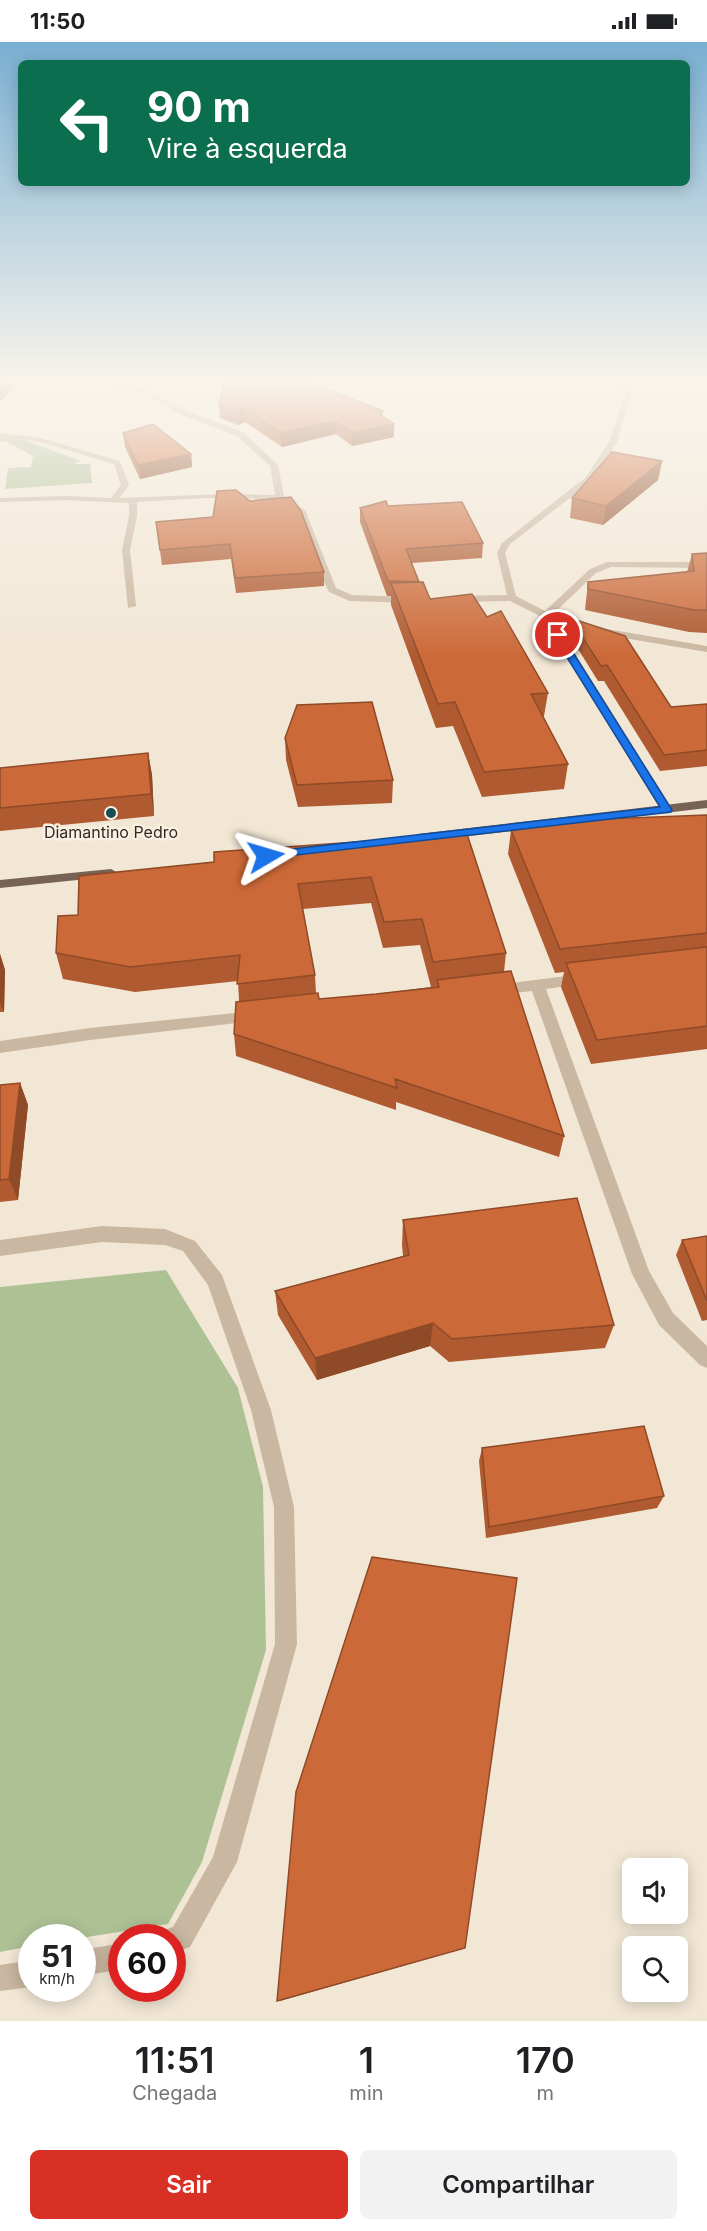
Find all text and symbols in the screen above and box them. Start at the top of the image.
text: 11:50 [30,8,85,34]
text: 90 m [147,81,251,132]
icon: left [48,84,126,162]
text: Vire à esquerda [147,132,348,165]
pin [532,609,583,660]
icon: arrive [541,618,574,651]
marker: Diamantino Pedro [104,806,118,820]
place label: Diamantino Pedro [44,822,178,842]
position arrow [234,824,298,888]
map controls [622,1858,688,2002]
button: sound [622,1858,688,1924]
speed limit sign: 60 [108,1924,186,2002]
button: search [622,1936,688,2002]
text: 51 [41,1938,73,1974]
text: km/h [39,1969,75,1988]
text: 11:51 [135,2038,215,2082]
text: 1 [359,2038,374,2082]
text: 170 [516,2038,575,2082]
text: Chegada [132,2081,217,2105]
text: min [349,2081,384,2105]
text: m [537,2081,554,2105]
button: Sair [30,2150,348,2219]
button: Compartilhar [360,2150,677,2219]

